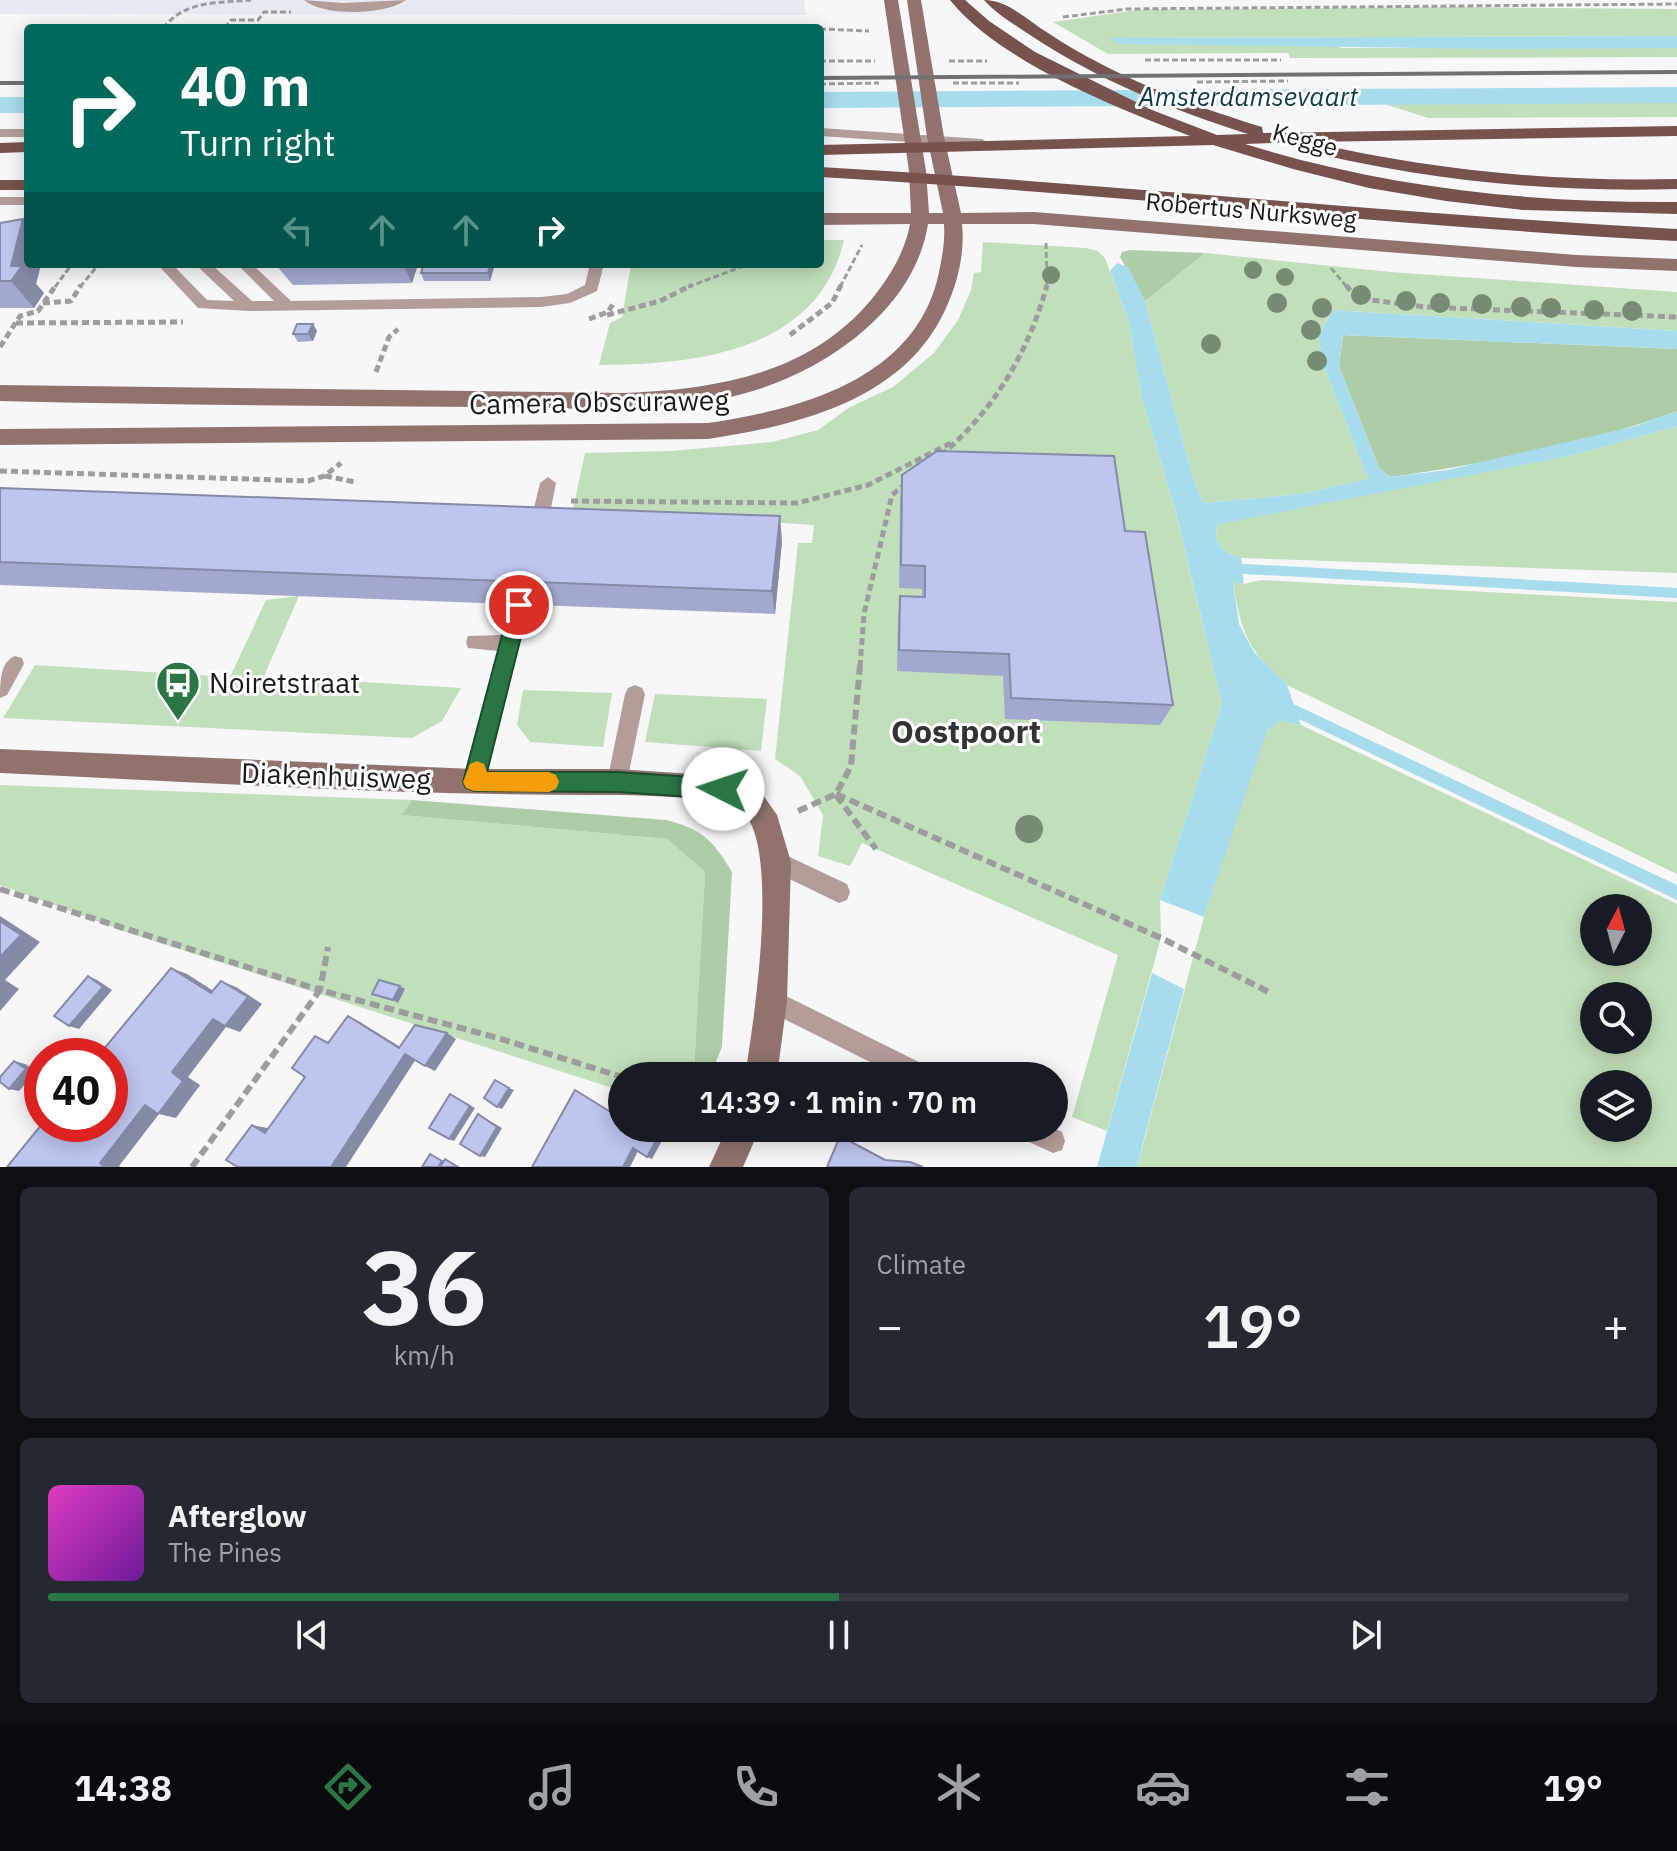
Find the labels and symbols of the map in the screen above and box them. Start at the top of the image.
water label: Amsterdamsevaart [1137,79,1358,113]
street label: Kegge [1269,115,1341,163]
street label: Robertus Nurksweg [1144,185,1358,235]
street label: Camera Obscuraweg [469,381,730,422]
pin [485,571,553,639]
bus stop icon: Noiretstraat [154,659,202,722]
place label: Noiretstraat [209,664,360,701]
district label: Oostpoort [891,710,1041,752]
position arrow [681,747,765,831]
street label: Diakenhuisweg [240,754,432,797]
north arrow [1580,894,1652,966]
speed limit sign: 40 [24,1038,128,1142]

